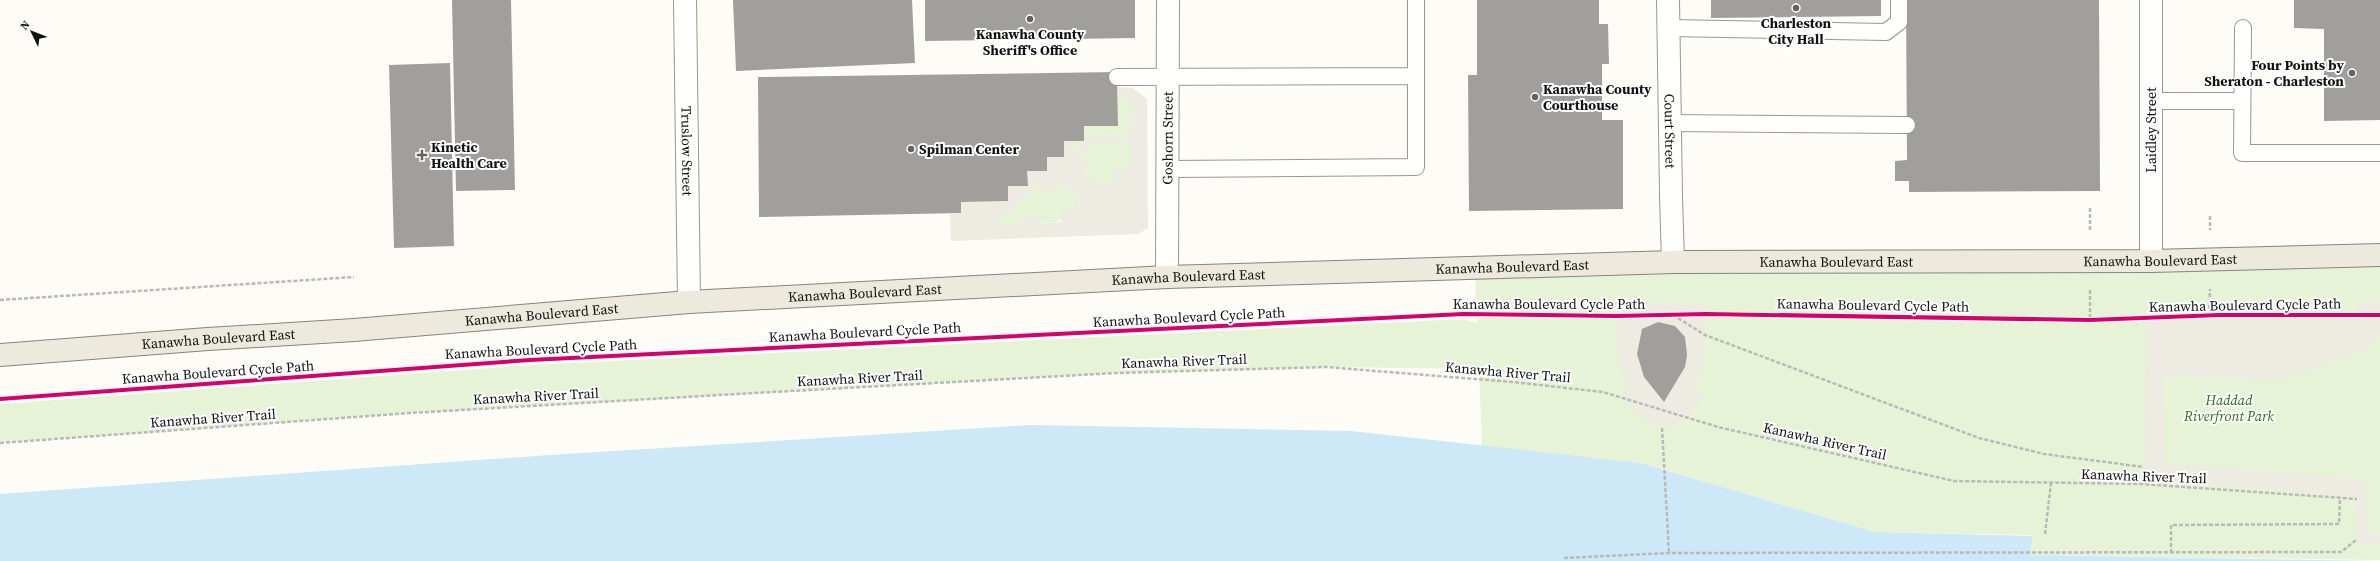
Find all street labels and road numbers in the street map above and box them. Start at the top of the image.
street label: Laidley Street [2141,87,2161,173]
street label: Goshorn Street [1157,91,1178,185]
street label: Court Street [1659,93,1681,169]
street label: Truslow Street [676,106,698,197]
street label: Kanawha Boulevard East [2083,249,2238,271]
street label: Kanawha Boulevard East [1759,251,1913,272]
street label: Kanawha Boulevard East [1435,254,1590,279]
street label: Kanawha Boulevard East [1111,264,1266,290]
street label: Kanawha Boulevard East [787,279,942,307]
street label: Kanawha Boulevard Cycle Path [1776,293,1970,317]
street label: Kanawha Boulevard Cycle Path [2148,293,2342,317]
street label: Kanawha Boulevard Cycle Path [1453,294,1645,314]
street label: Kanawha Boulevard East [464,298,619,331]
street label: Kanawha Boulevard Cycle Path [1092,302,1286,332]
street label: Kanawha Boulevard Cycle Path [768,317,962,347]
street label: Kanawha Boulevard East [141,324,296,354]
street label: Kanawha Boulevard Cycle Path [444,334,638,364]
street label: Kanawha River Trail [1121,349,1247,373]
street label: Kanawha Boulevard Cycle Path [121,355,315,389]
street label: Kanawha River Trail [1444,357,1572,387]
street label: Kanawha River Trail [797,365,923,391]
street label: Kanawha River Trail [473,383,599,409]
street label: Kanawha River Trail [149,404,277,432]
street label: Kanawha River Trail [1761,417,1889,465]
street label: Kanawha River Trail [2081,464,2207,488]

